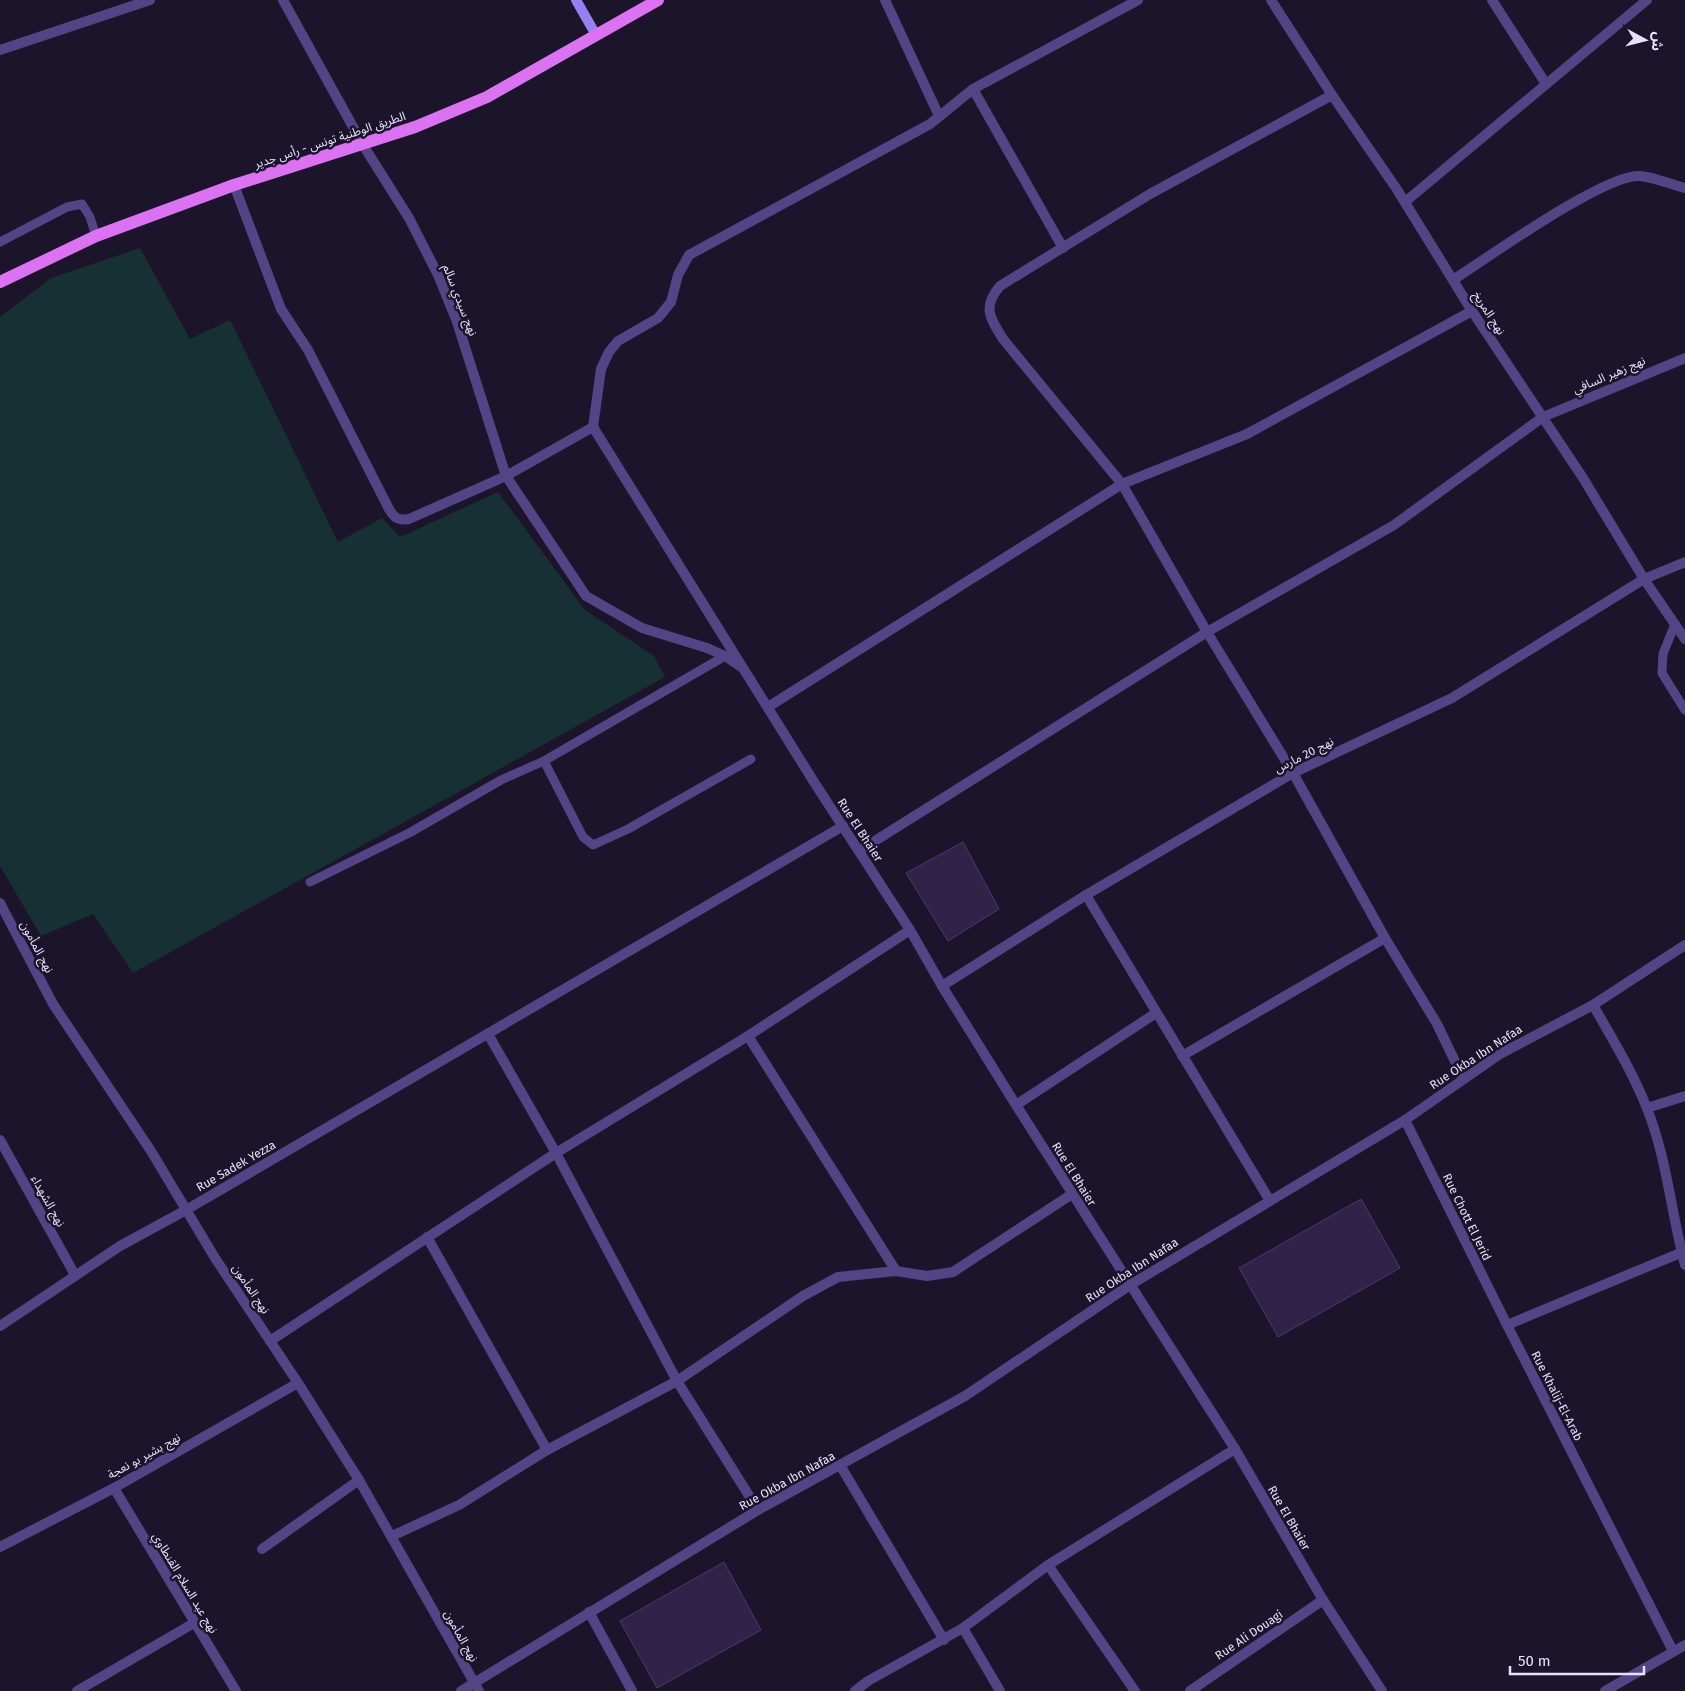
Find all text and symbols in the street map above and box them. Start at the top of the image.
north arrow [1620,15,1670,65]
text: ش [1648,31,1667,52]
street label: الطريق الوطنية تونس - رأس جدير [252,108,408,172]
street label: نهج سيدي سالم [437,262,480,339]
street label: نهج المريخ [1468,289,1508,338]
street label: نهج زهير السافي [1571,353,1648,399]
street label: نهج 20 مارس [1272,734,1337,778]
street label: Rue El Bhaier [834,796,886,864]
street label: نهج المأمون [16,918,57,976]
street label: Rue Okba Ibn Nafaa [1427,1022,1525,1092]
street label: Rue Sadek Yezza [194,1138,278,1194]
street label: Rue El Bhaier [1049,1140,1099,1209]
street label: Rue Chott El Jerid [1440,1171,1494,1263]
street label: نهج الشهداء [26,1173,68,1230]
street label: Rue Okba Ibn Nafaa [1083,1235,1181,1305]
street label: نهج المأمون [228,1261,273,1318]
street label: Rue Khalij-El-Arab [1528,1349,1586,1443]
street label: نهج بشير بو نعجة [105,1430,184,1484]
street label: Rue Okba Ibn Nafaa [737,1449,837,1513]
street label: Rue El Bhaier [1265,1483,1313,1553]
street label: نهج عبد السلام القنطاوي [147,1530,221,1637]
street label: نهج المأمون [439,1607,481,1665]
street label: Rue Ali Douagi [1212,1607,1286,1663]
scale bar [1510,1644,1644,1676]
text: 50 m [1518,1652,1551,1670]

